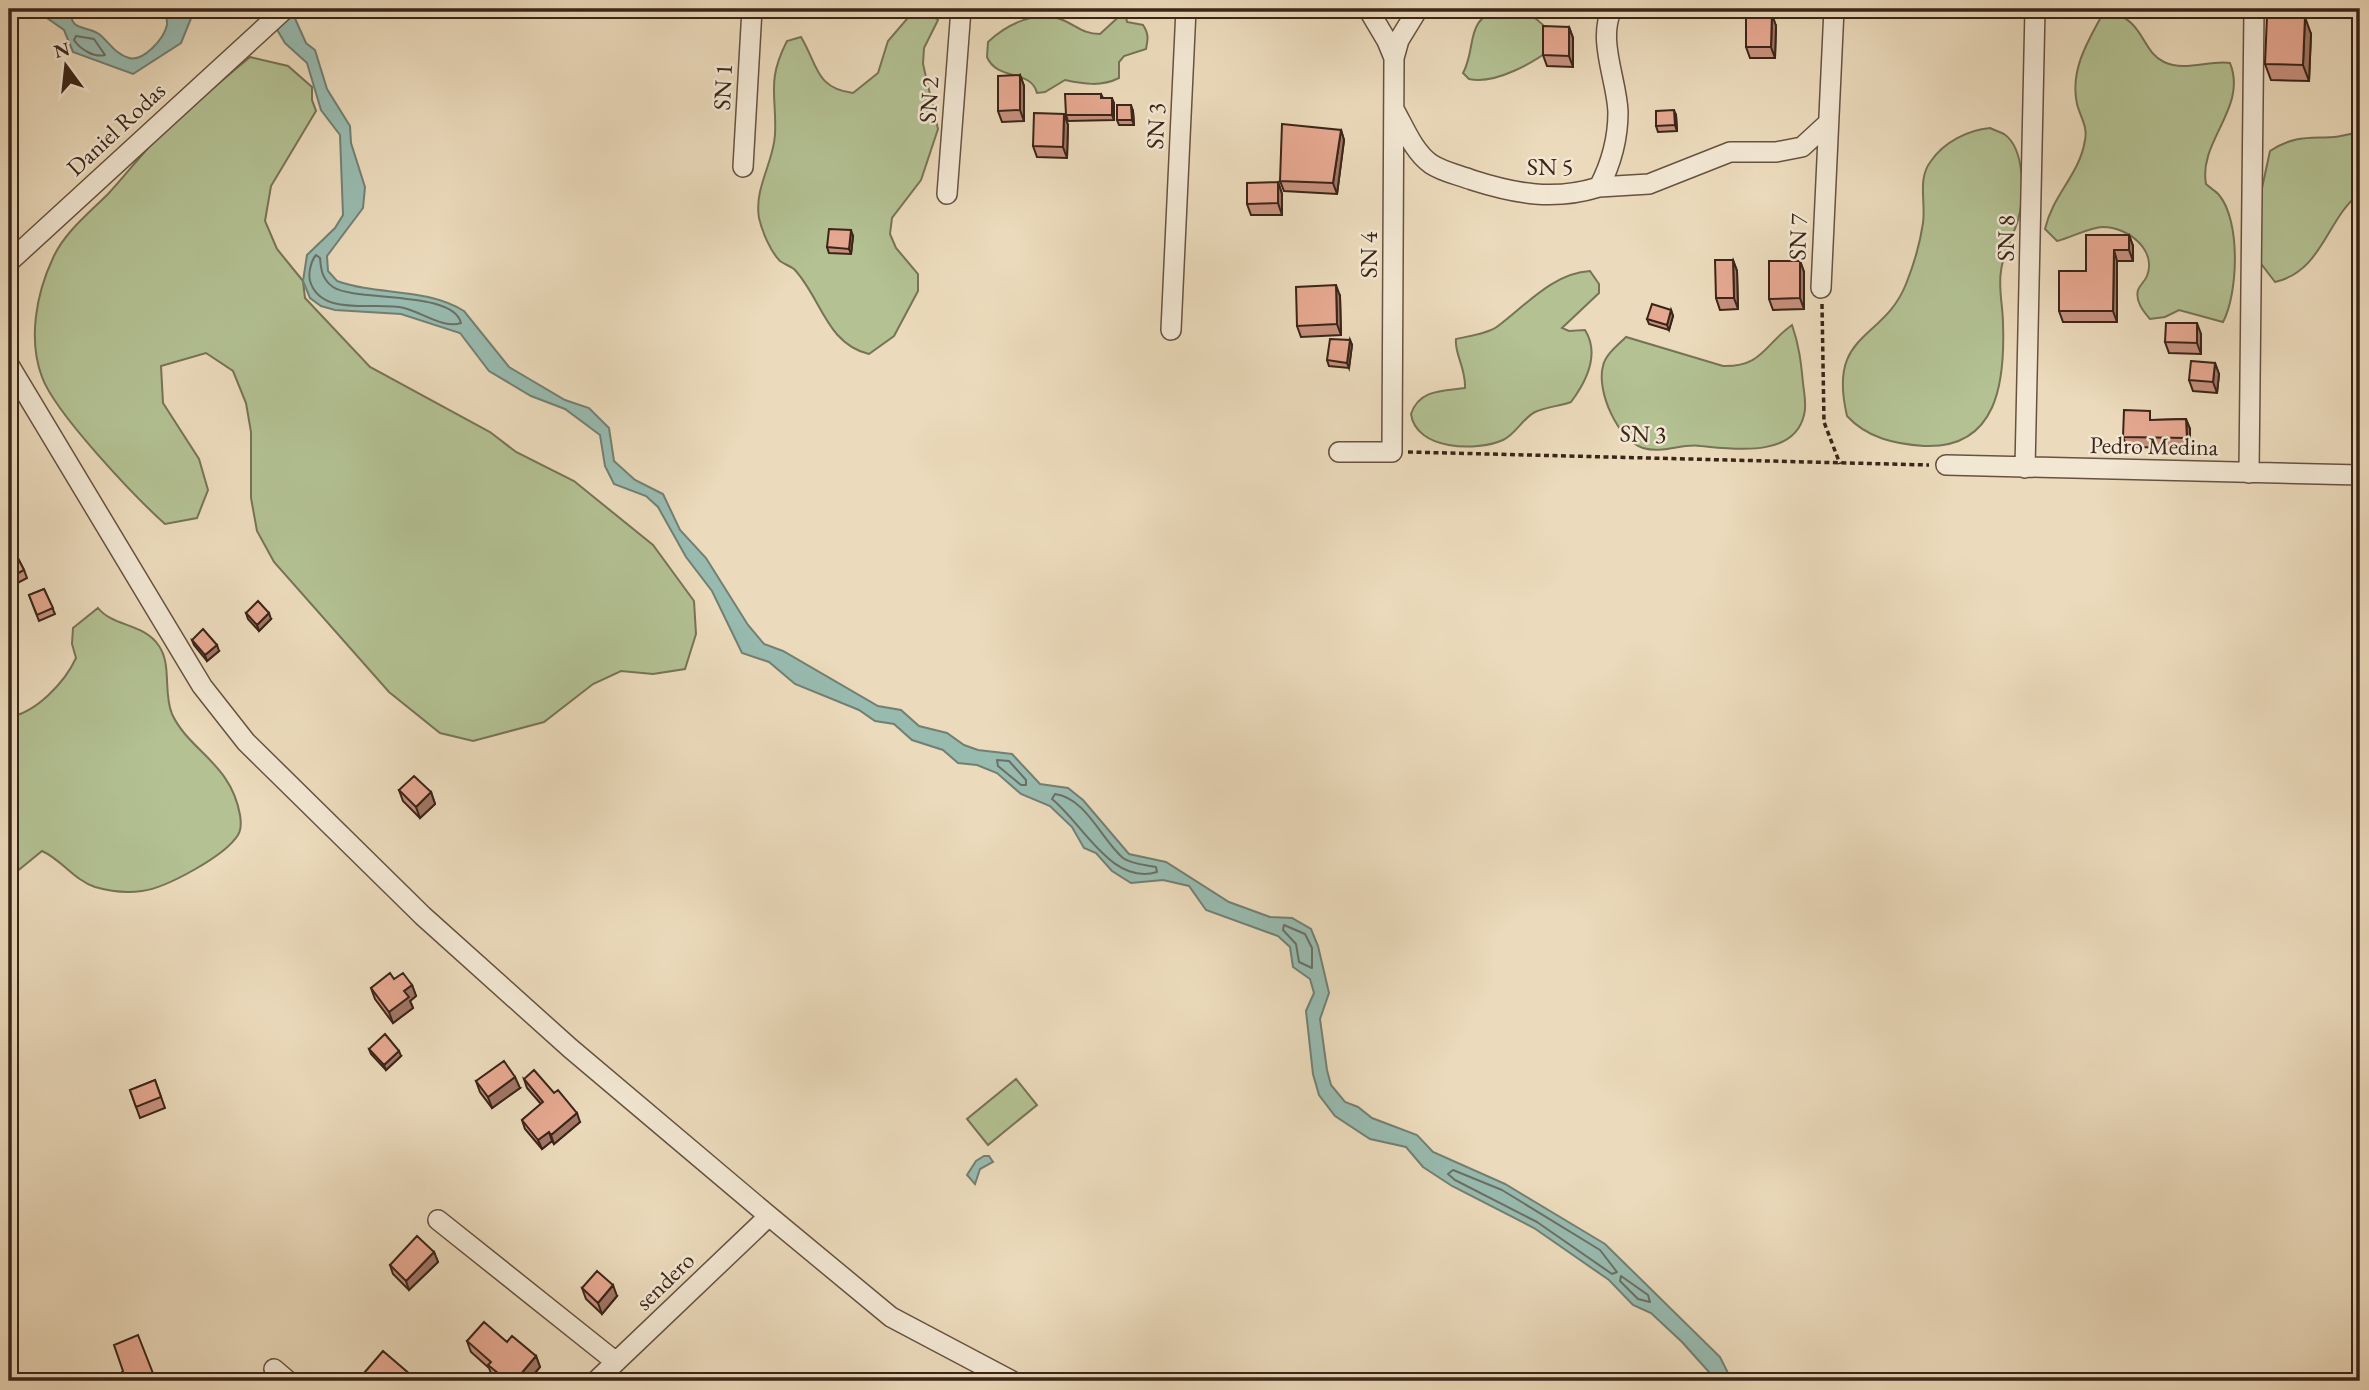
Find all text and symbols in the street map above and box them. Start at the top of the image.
north arrow [32,32,102,102]
text: N [51,36,73,64]
street label: SN 1 [706,63,739,111]
street label: Daniel Rodas [60,75,172,182]
street label: SN 2 [911,75,946,124]
street label: SN 3 [1139,102,1172,150]
street label: SN 5 [1527,151,1573,182]
street label: SN 7 [1781,213,1814,261]
street label: SN 8 [1990,214,2021,262]
street label: SN 4 [1353,231,1384,278]
street label: SN 3 [1619,417,1667,450]
street label: Pedro Medina [2089,429,2219,462]
street label: sendero [628,1245,701,1317]

